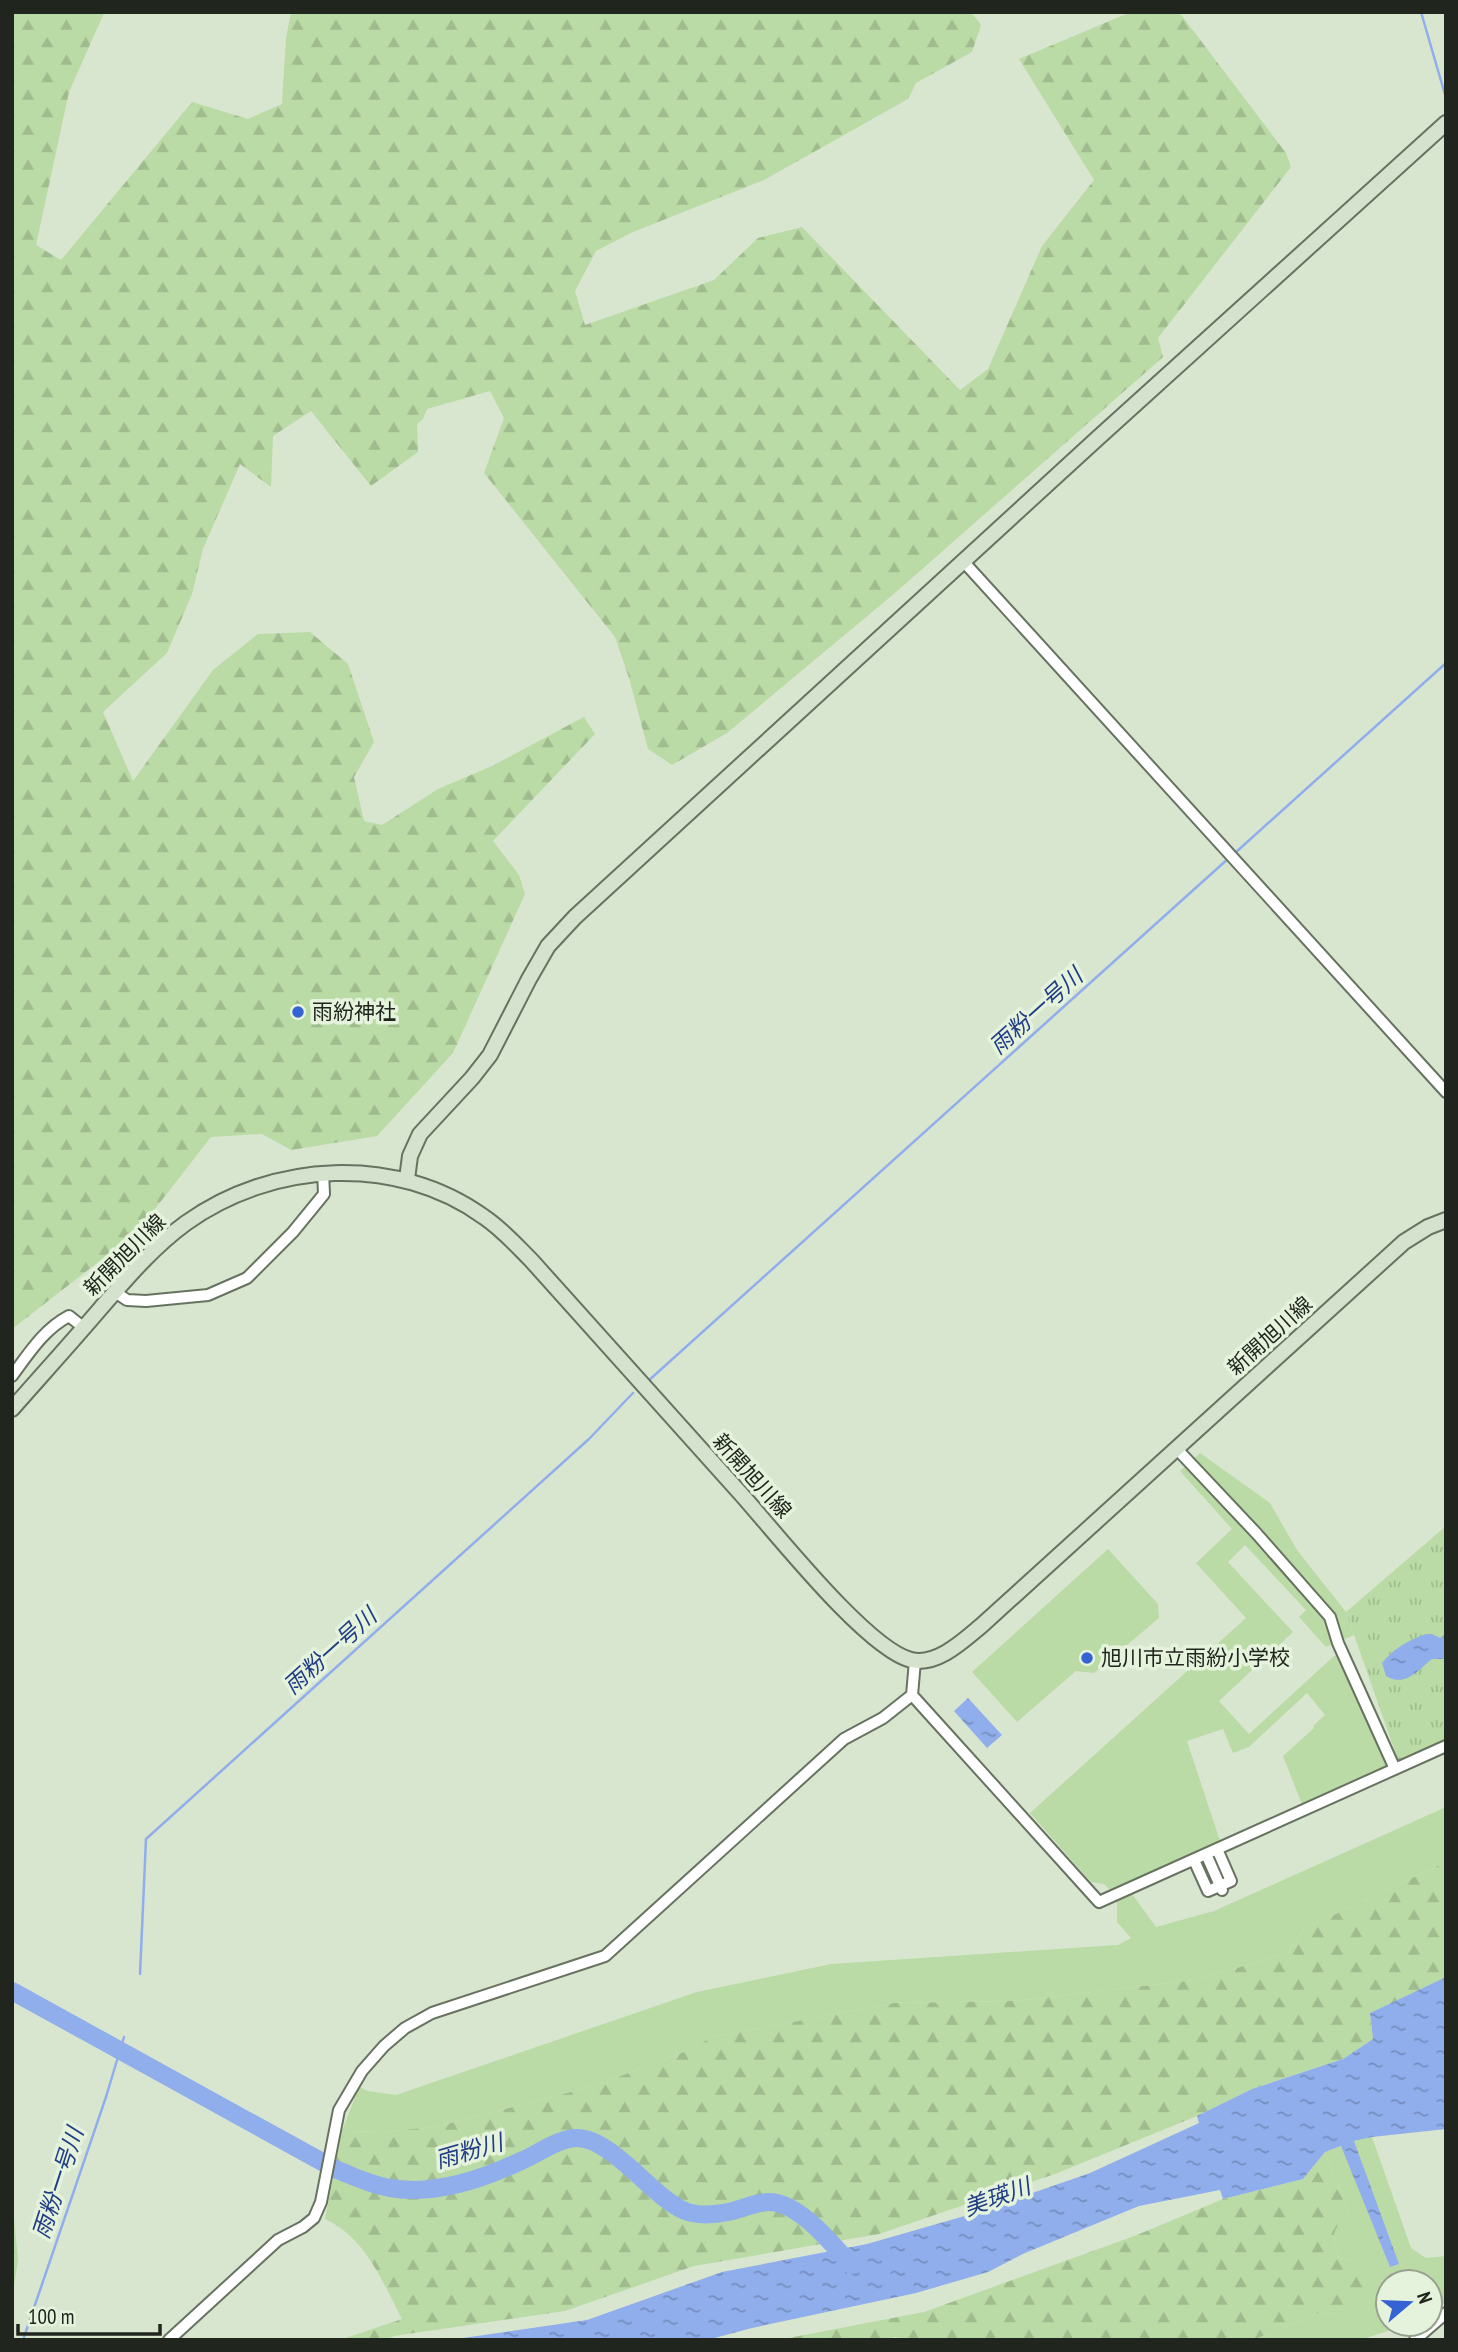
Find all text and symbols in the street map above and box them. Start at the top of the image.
water label: 雨粉一号川 [983,959,1090,1060]
place label: 雨紛神社 [312,998,396,1025]
marker: 雨紛神社 [290,1004,306,1020]
street label: 新開旭川線 [78,1208,171,1301]
street label: 新開旭川線 [1222,1290,1318,1381]
street label: 新開旭川線 [707,1428,798,1524]
water label: 雨粉一号川 [277,1599,384,1700]
place label: 旭川市立雨紛小学校 [1101,1644,1290,1671]
marker: 旭川市立雨紛小学校 [1079,1650,1095,1666]
water label: 雨粉一号川 [26,2121,90,2242]
water label: 雨粉川 [432,2126,509,2174]
water label: 美瑛川 [959,2170,1037,2222]
north arrow [1374,2268,1444,2338]
text: N [1412,2289,1438,2306]
scale bar [18,2292,159,2336]
text: 100 m [28,2303,74,2330]

